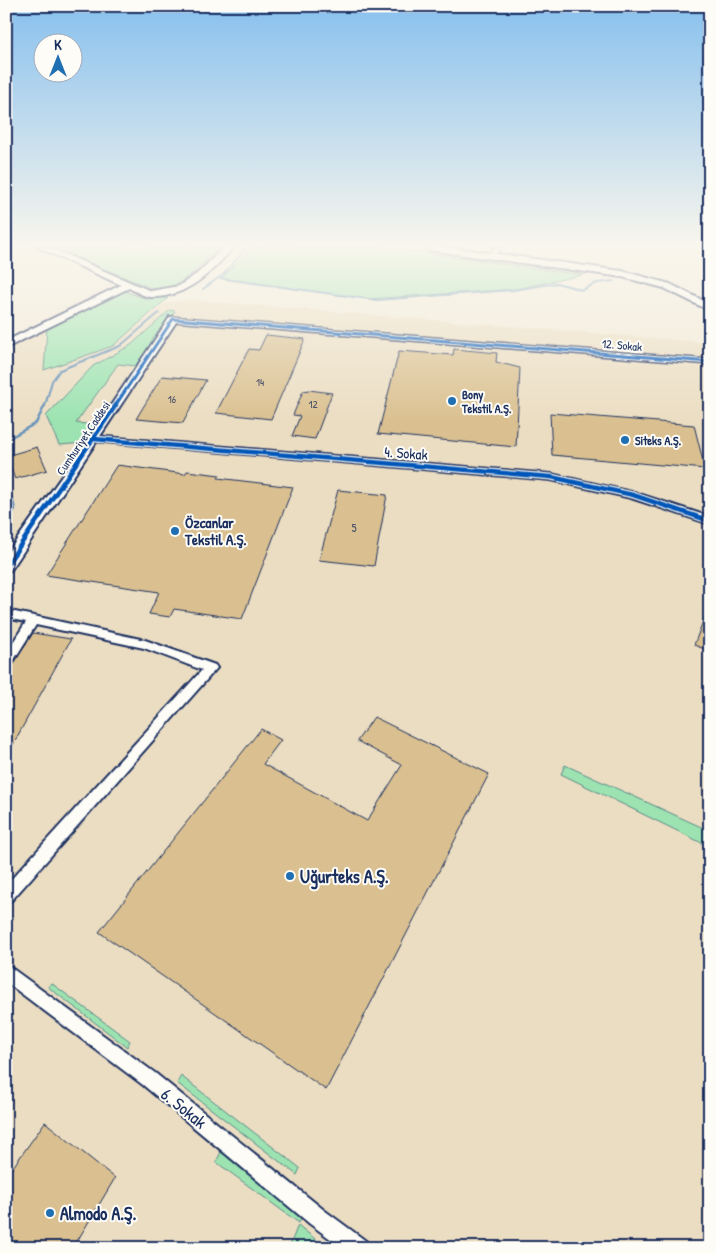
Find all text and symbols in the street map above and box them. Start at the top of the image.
north arrow [32,32,82,82]
text: K [54,35,62,54]
street label: 12. Sokak [601,335,643,355]
house number: 14 [256,375,264,389]
place label: Bony Tekstil A.Ş. [461,386,512,417]
house number: 16 [168,392,177,406]
marker: Bony Tekstil A.Ş. [446,395,458,407]
house number: 12 [308,397,318,411]
street label: Cumhuriyet Caddesi [52,398,114,478]
place label: Siteks A.Ş. [635,432,681,449]
marker: Siteks A.Ş. [619,434,631,446]
street label: 4. Sokak [384,441,428,465]
place label: Özcanlar Tekstil A.Ş. [184,512,247,550]
house number: 5 [351,519,357,536]
marker: Özcanlar Tekstil A.Ş. [169,525,181,537]
place label: Uğurteks A.Ş. [300,864,389,890]
marker: Uğurteks A.Ş. [284,870,296,882]
street label: 6. Sokak [156,1082,213,1135]
place label: Almodo A.Ş. [60,1201,136,1226]
marker: Almodo A.Ş. [44,1207,56,1219]

